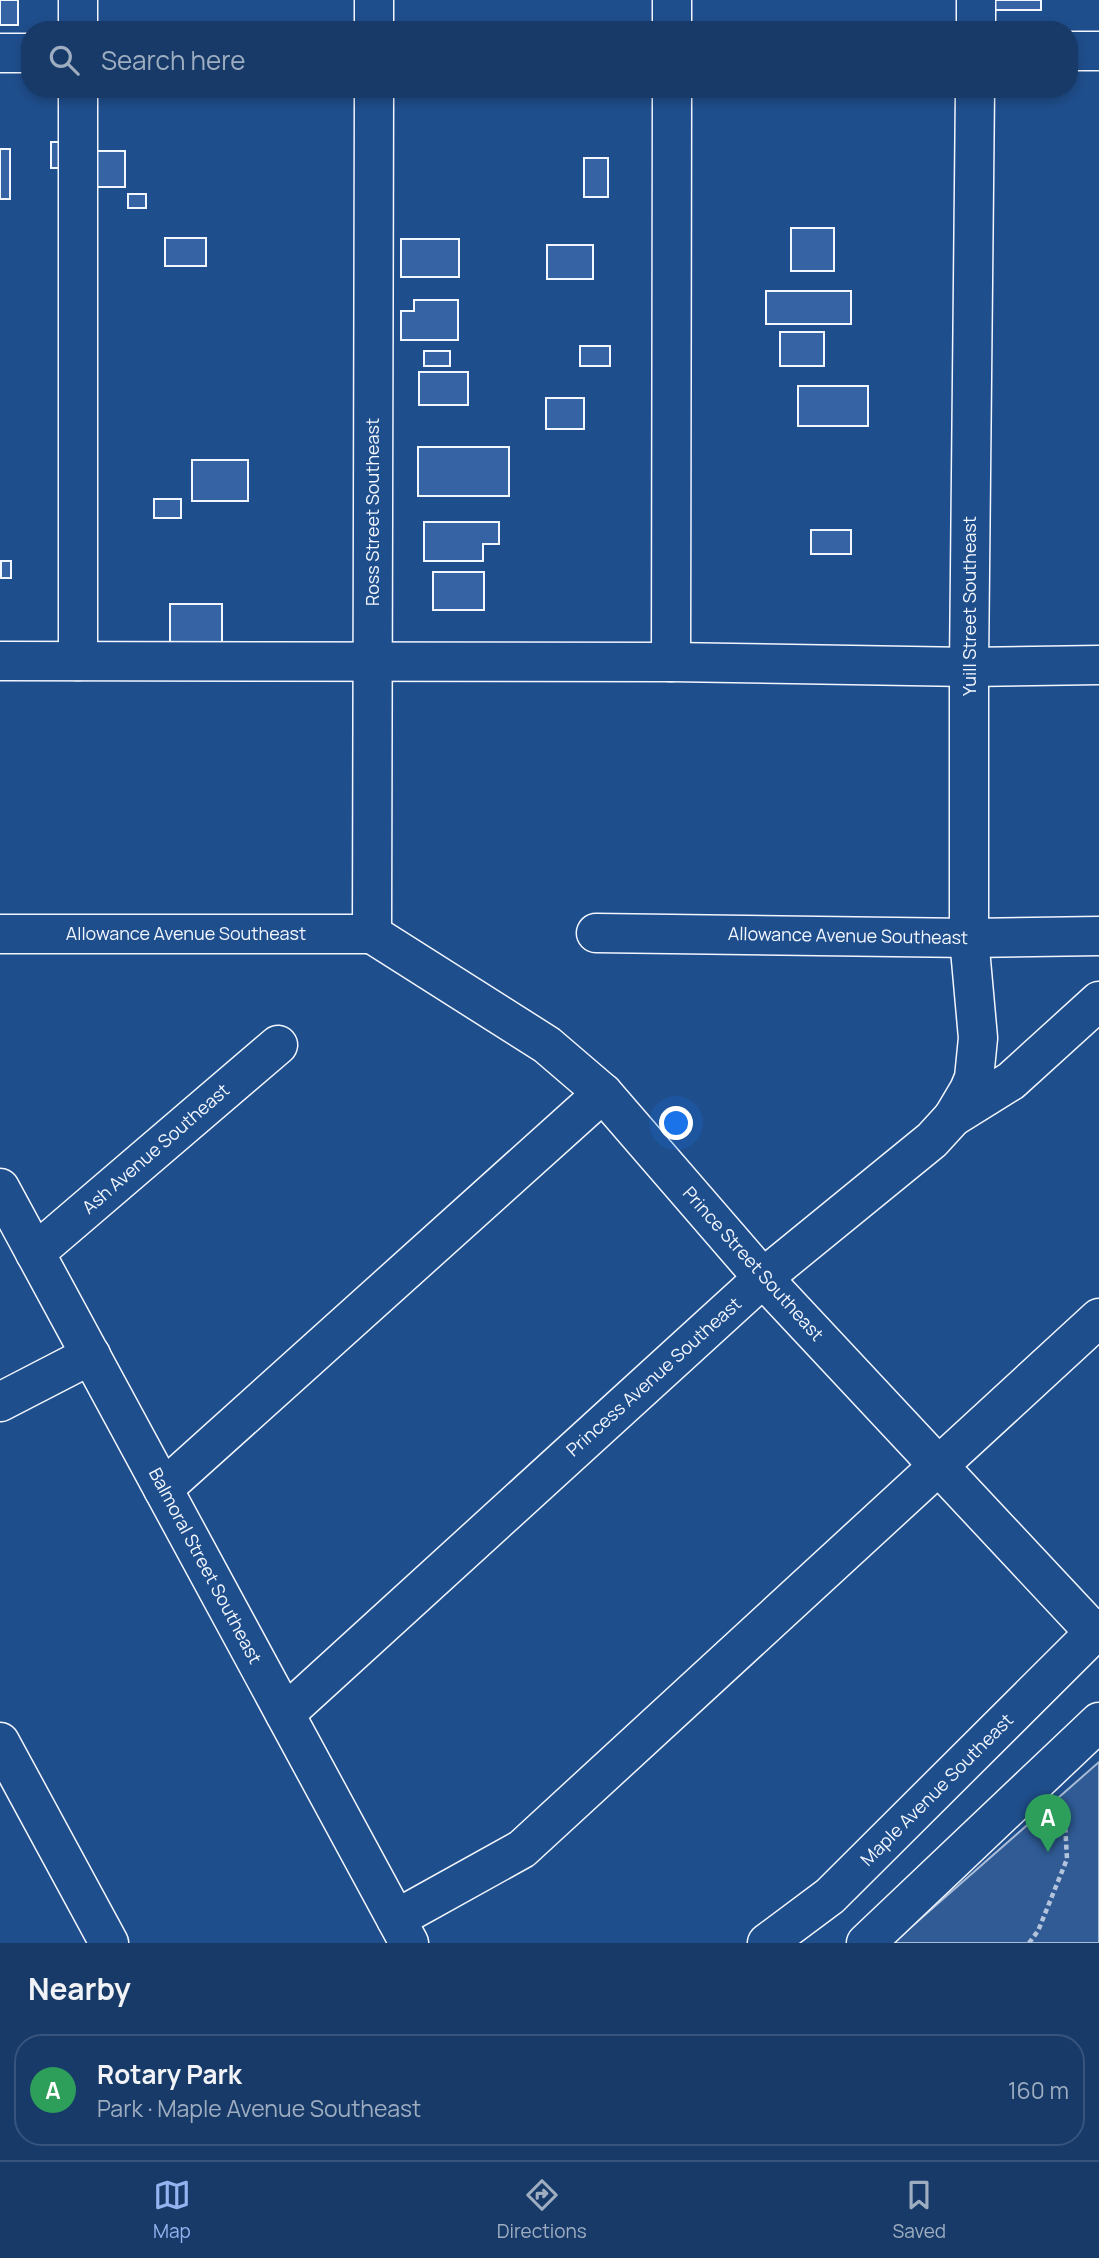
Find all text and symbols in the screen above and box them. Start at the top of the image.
search box [21,21,1078,98]
icon: search [45,41,83,79]
text: Search here [101,42,246,78]
street label: Ross Street Southeast [360,418,384,606]
street label: Yuill Street Southeast [957,516,981,696]
street label: Allowance Avenue Southeast [66,921,306,945]
street label: Allowance Avenue Southeast [728,921,968,949]
street label: Ash Avenue Southeast [77,1078,234,1219]
your location [659,1106,693,1140]
street label: Prince Street Southeast [678,1181,830,1346]
street label: Princess Avenue Southeast [561,1291,746,1461]
street label: Balmoral Street Southeast [144,1463,268,1668]
street label: Maple Avenue Southeast [855,1708,1018,1871]
pin: A [1025,1794,1071,1852]
text: Nearby [28,1968,131,2009]
text: Rotary Park [97,2056,242,2092]
text: A [45,2074,61,2106]
text: 160 m [1008,2074,1069,2106]
text: Park · Maple Avenue Southeast [97,2092,421,2124]
tab: Map [153,2176,191,2244]
tab: Directions [497,2176,587,2244]
tab: Saved [893,2176,946,2244]

